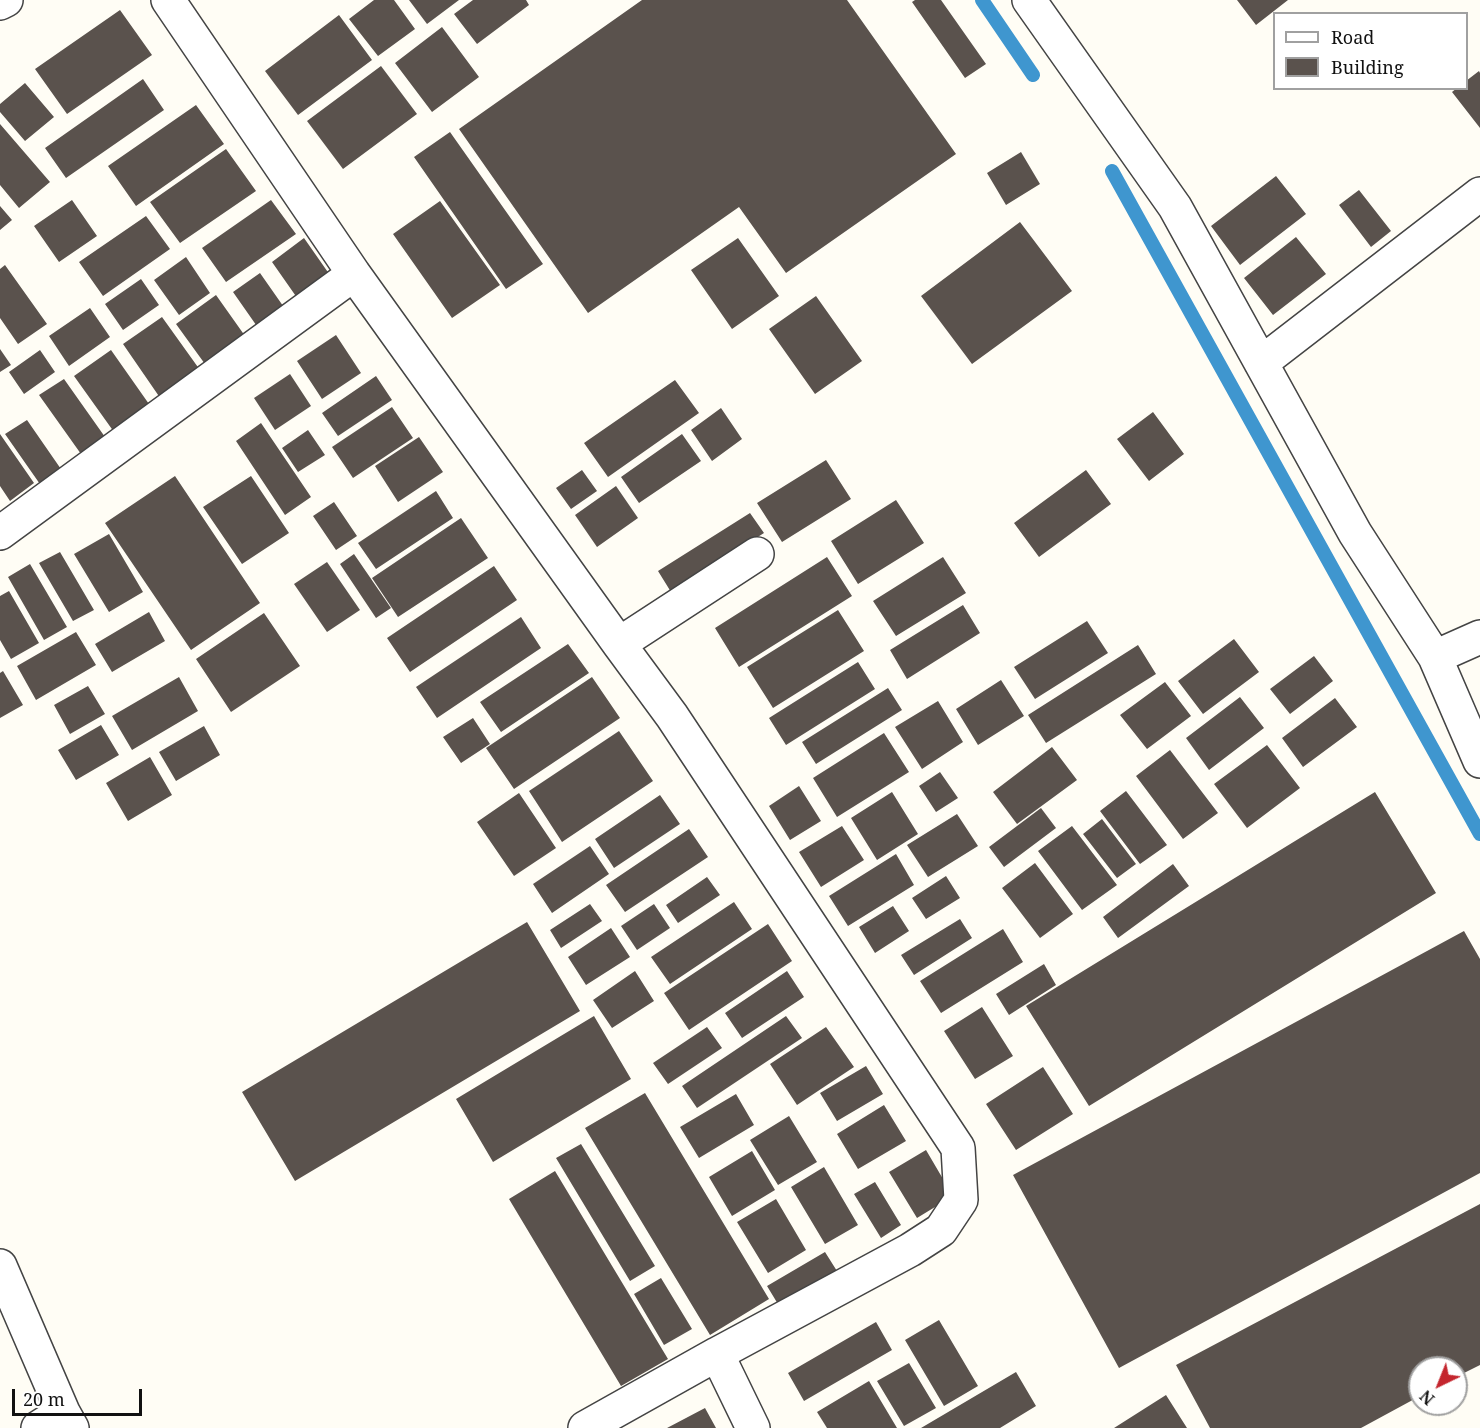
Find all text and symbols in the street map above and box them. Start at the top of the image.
legend [1273,12,1468,90]
text: Road [1331,25,1374,49]
text: Building [1331,55,1404,79]
north arrow [1408,1356,1468,1416]
scale bar [15,1377,146,1415]
text: N [1415,1385,1439,1410]
text: 20 m [23,1387,65,1411]

